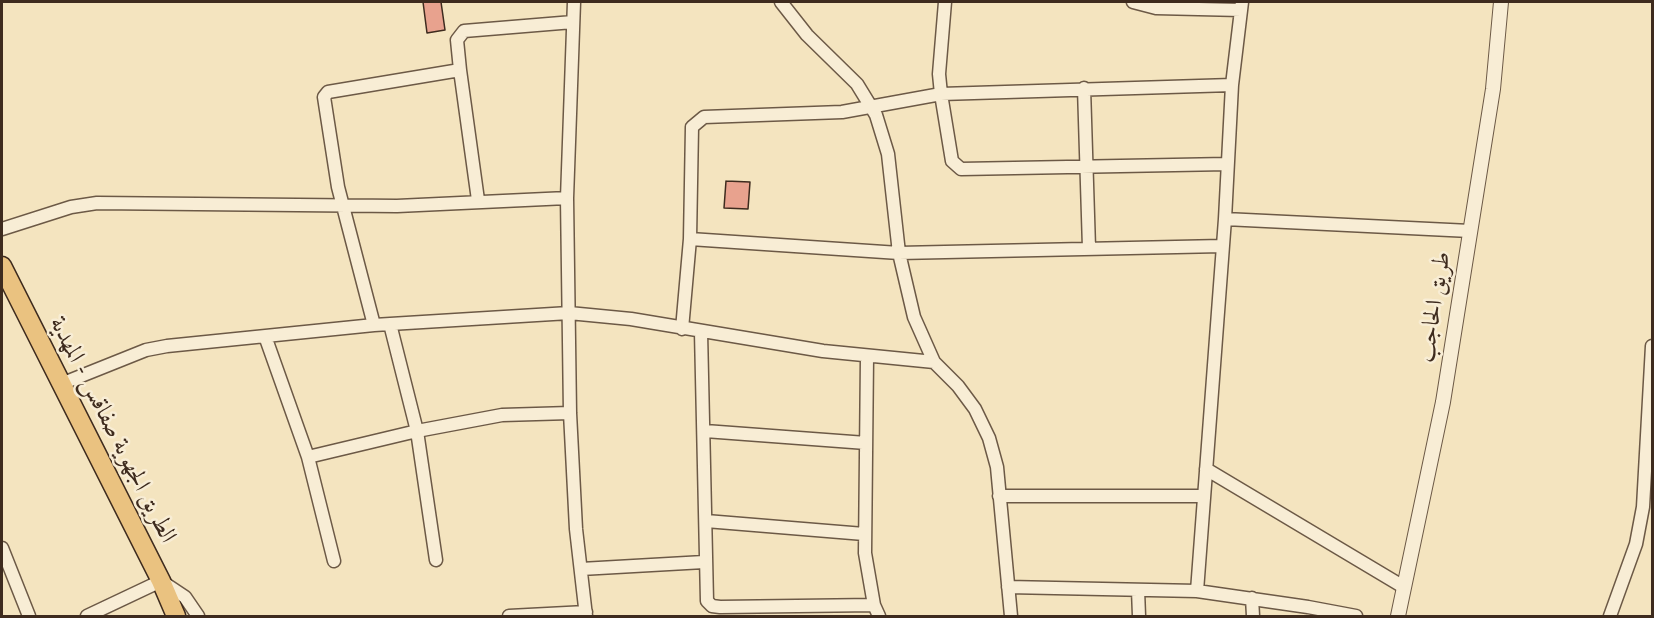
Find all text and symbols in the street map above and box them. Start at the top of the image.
street label: طريق الحاجب [1412,250,1458,364]
street label: الطريق الجهوية صفاقس - المهدية [42,312,182,548]

